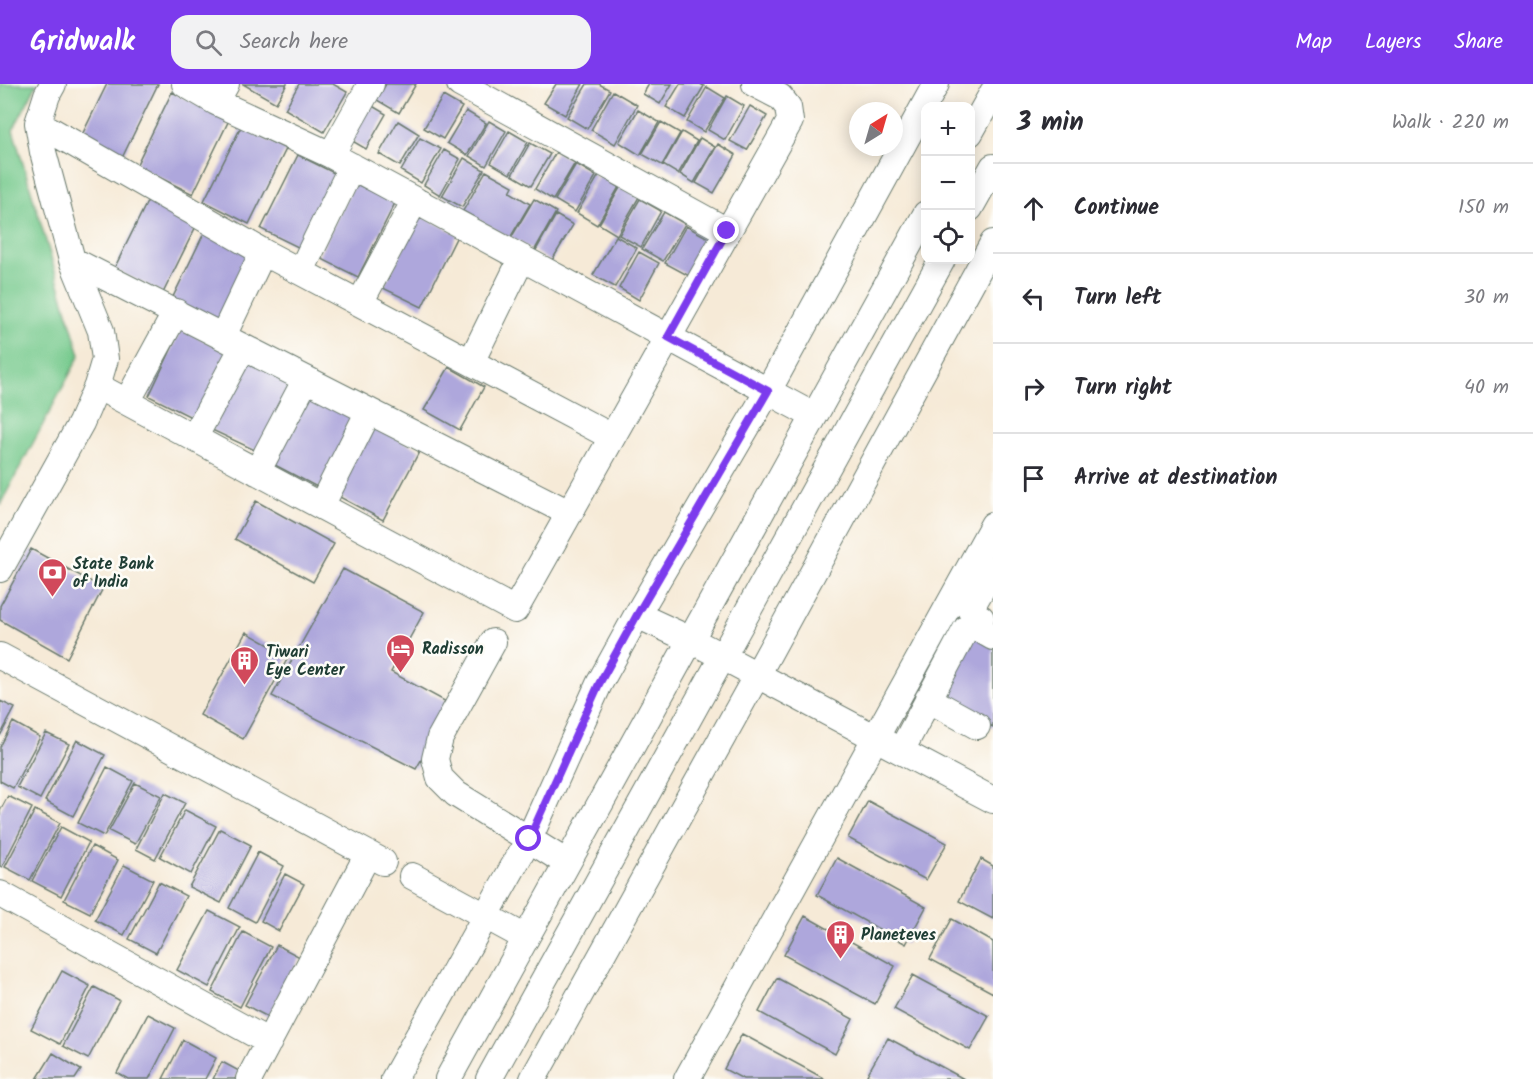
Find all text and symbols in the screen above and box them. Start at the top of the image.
search box [171,15,591,69]
text: Gridwalk [30,20,135,65]
text: Search here [240,25,348,60]
icon: search [192,26,225,59]
text: Map [1295,26,1332,59]
text: Layers [1365,26,1421,59]
text: Share [1454,26,1503,59]
north arrow [849,102,903,156]
map controls [921,102,975,264]
button: + [921,102,975,156]
text: 3 min [1017,102,1084,144]
text: Walk · 220 m [1392,107,1509,139]
button: − [921,156,975,210]
text: Continue [1074,191,1159,226]
icon: ahead [1017,192,1050,225]
text: 150 m [1458,192,1509,224]
button: locate [921,210,975,264]
route end [713,217,739,243]
text: Turn left [1074,281,1161,316]
icon: left [1017,282,1050,315]
text: 30 m [1464,282,1509,314]
text: Turn right [1074,371,1172,406]
icon: right [1017,372,1050,405]
text: 40 m [1464,372,1509,404]
text: Arrive at destination [1074,461,1277,496]
icon: arrive [1017,462,1050,495]
place label: State Bank of India [73,552,154,595]
bank icon: State Bank of India [36,556,68,598]
hotel icon: Radisson [385,632,417,674]
place label: Radisson [422,637,484,662]
place label: Tiwari Eye Center [266,640,346,683]
building icon: Tiwari Eye Center [229,644,261,686]
route start [515,825,541,851]
building icon: Planeteves [824,918,856,960]
place label: Planeteves [861,923,936,948]

